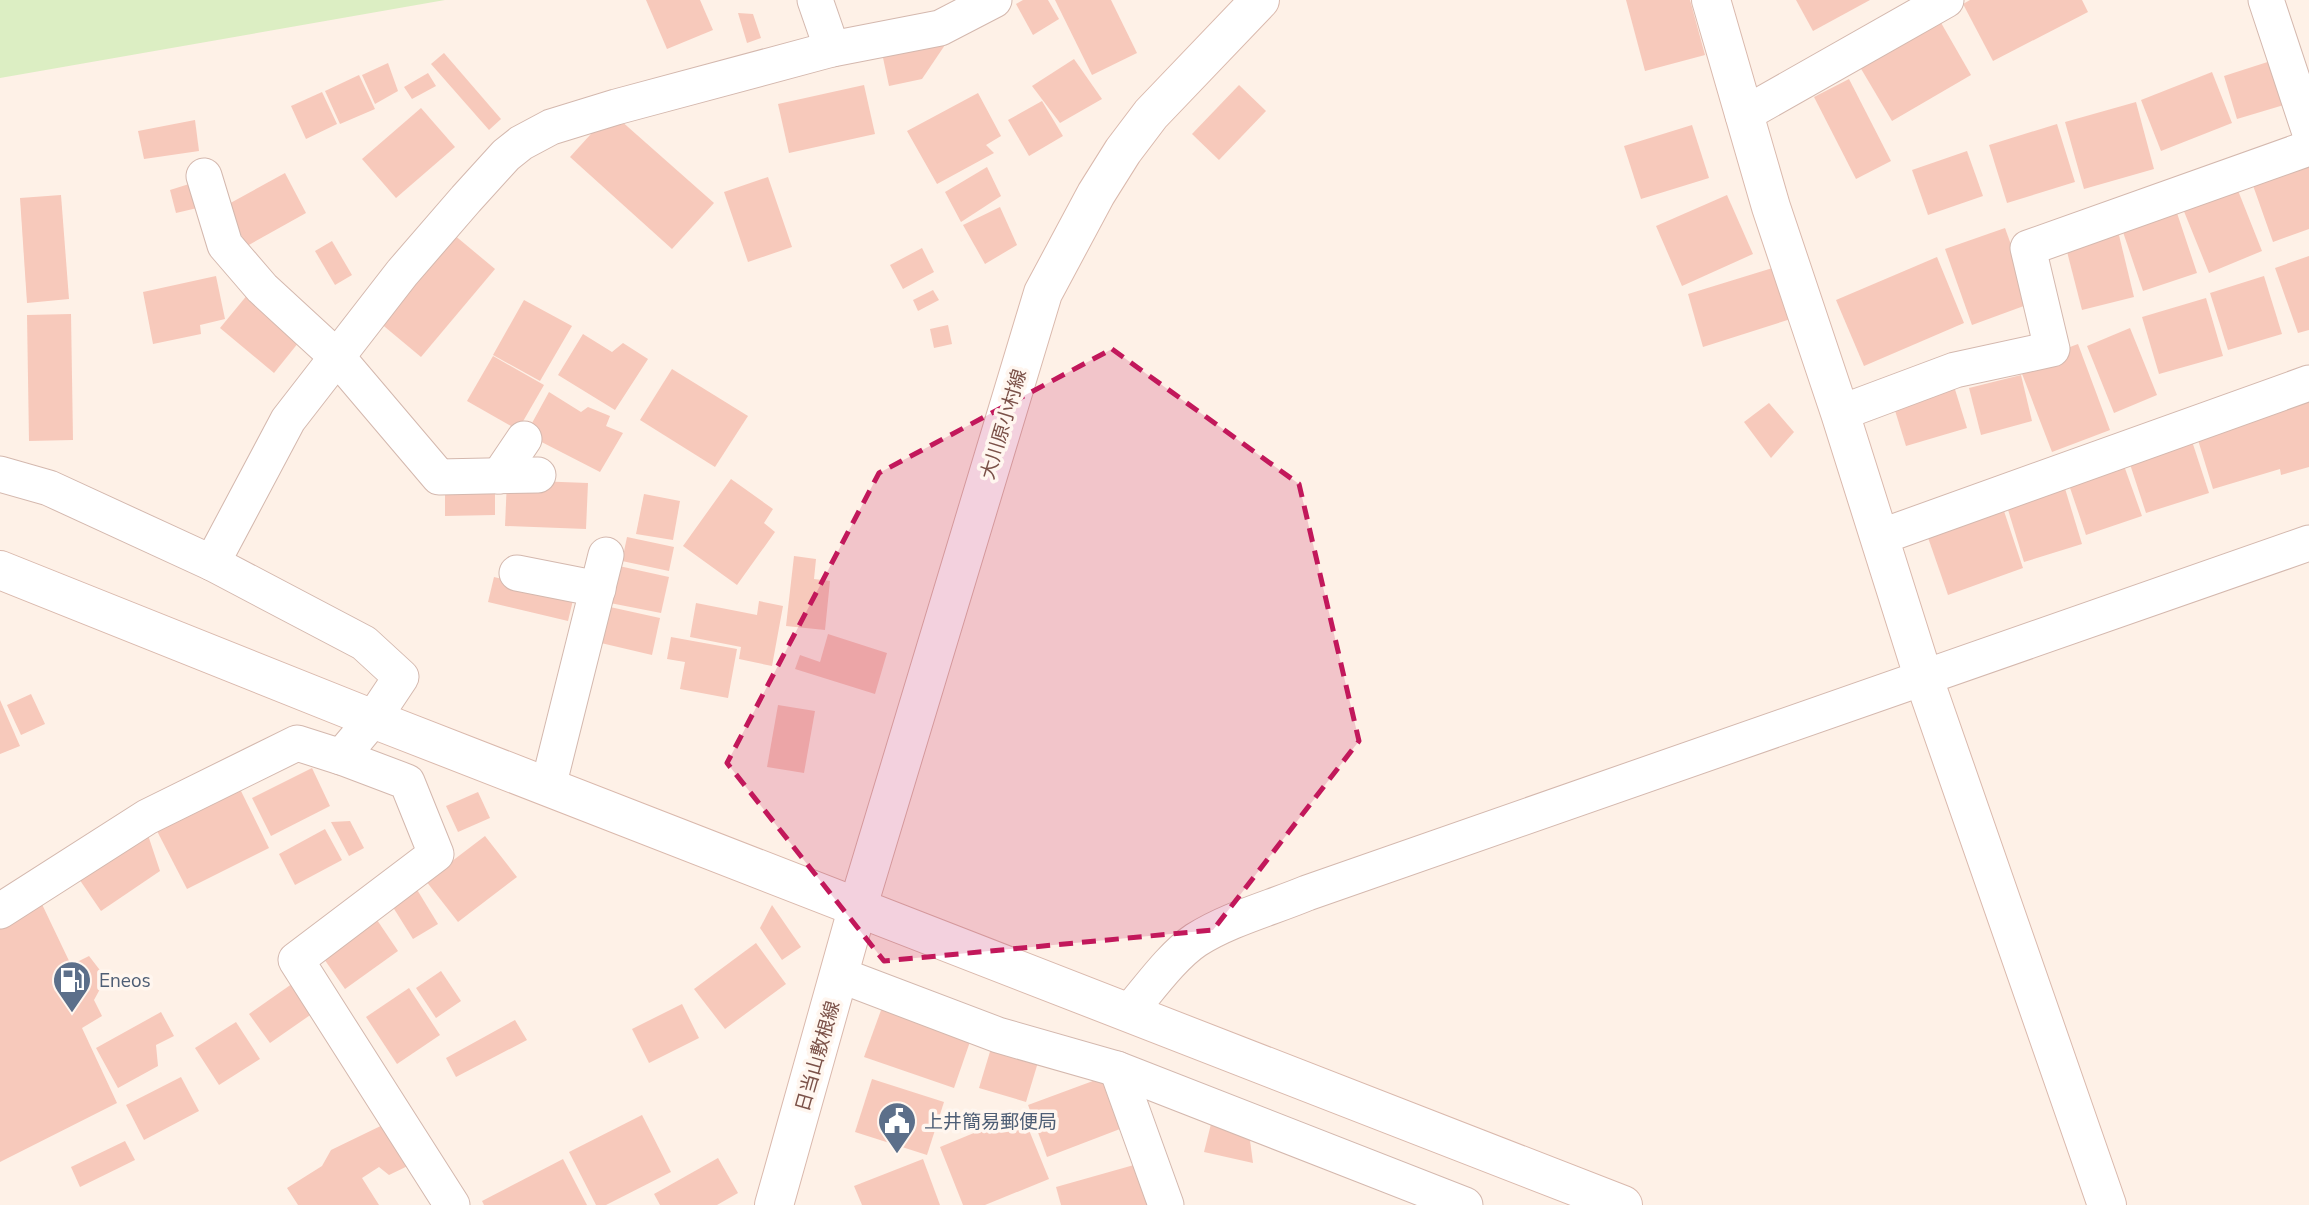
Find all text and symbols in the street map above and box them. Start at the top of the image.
street label: 大川原小村線 [975,366,1033,483]
fuel station icon: Eneos [51,959,93,1014]
place label: Eneos [99,968,151,994]
street label: 日当山敷根線 [790,998,846,1115]
public building icon: 上井簡易郵便局 [876,1100,918,1155]
place label: 上井簡易郵便局 [924,1109,1057,1135]

